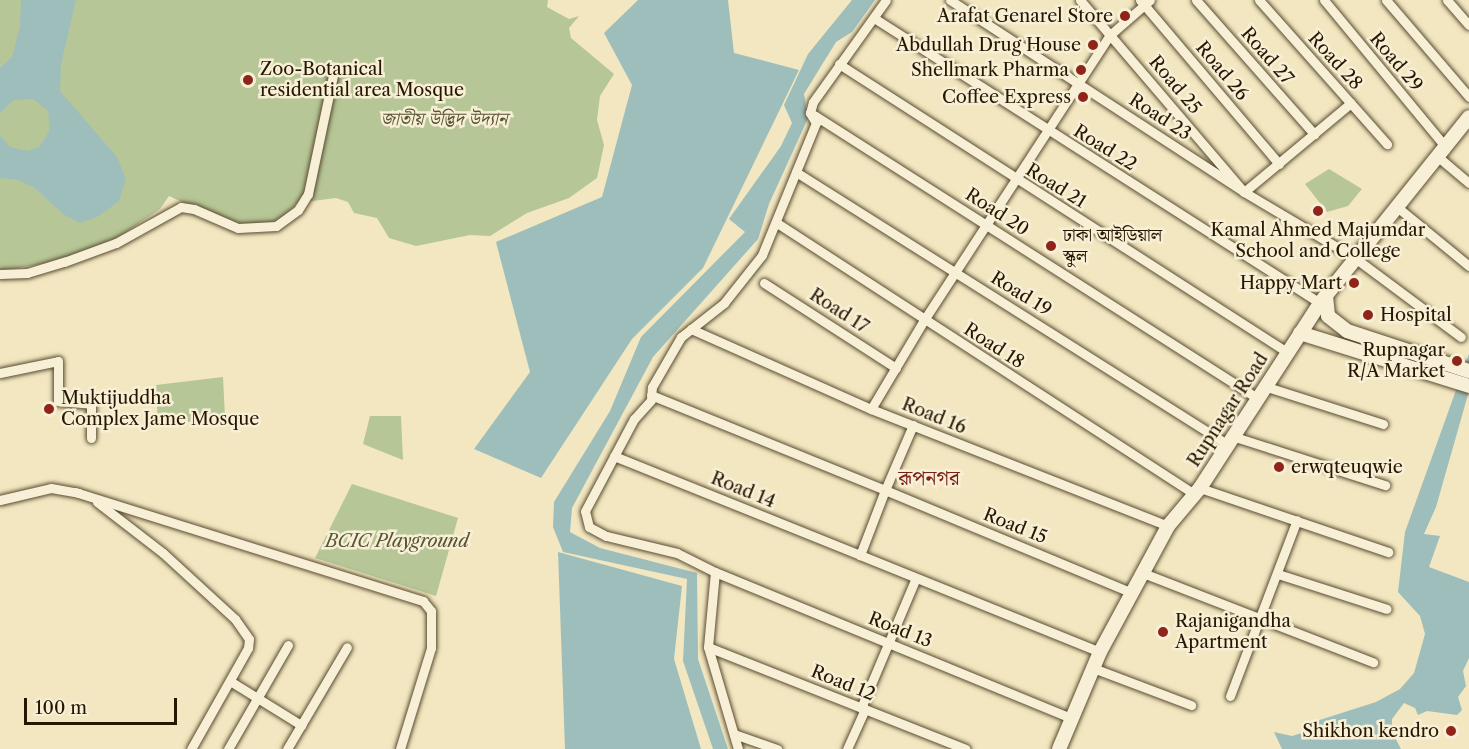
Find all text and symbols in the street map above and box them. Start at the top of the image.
place label: Arafat Genarel Store [937,5,1113,27]
marker: Arafat Genarel Store [1118,9,1132,23]
street label: Road 27 [1236,23,1298,89]
street label: Road 28 [1303,28,1367,94]
street label: Road 29 [1365,28,1427,96]
place label: Abdullah Drug House [896,34,1081,56]
street label: Road 26 [1191,37,1253,105]
marker: Abdullah Drug House [1086,38,1100,52]
street label: Road 25 [1144,51,1206,119]
place label: Zoo-Botanical residential area Mosque [260,59,464,101]
place label: Shellmark Pharma [911,59,1069,81]
marker: Shellmark Pharma [1074,63,1088,77]
marker: Zoo-Botanical residential area Mosque [241,73,255,87]
place label: Coffee Express [942,86,1071,108]
street label: Road 23 [1125,89,1195,145]
marker: Coffee Express [1076,90,1090,104]
park label: জাতীয় উদ্ভিদ উদ্যান [381,108,507,130]
street label: Road 22 [1070,120,1140,176]
street label: Road 21 [1022,159,1090,213]
street label: Road 20 [961,184,1033,240]
marker: Kamal Ahmed Majumdar School and College [1311,204,1325,218]
place label: Kamal Ahmed Majumdar School and College [1210,220,1426,262]
place label: ঢাকা আইডিয়াল স্কুল [1063,225,1162,268]
marker: ঢাকা আইডিয়াল স্কুল [1044,239,1058,253]
street label: Road 19 [987,267,1055,321]
place label: Happy Mart [1239,272,1342,294]
marker: Happy Mart [1347,276,1361,290]
street label: Road 17 [806,284,872,338]
place label: Hospital [1380,304,1452,326]
marker: Hospital [1361,308,1375,322]
street label: Road 18 [960,319,1028,373]
place label: Rupnagar R/A Market [1346,340,1445,382]
street label: Rupnagar Road [1183,349,1273,471]
marker: Rupnagar R/A Market [1450,354,1464,368]
place label: Muktijuddha Complex Jame Mosque [61,388,260,430]
street label: Road 16 [899,393,969,439]
marker: Muktijuddha Complex Jame Mosque [42,402,56,416]
place label: erwqteuqwie [1291,456,1403,478]
marker: erwqteuqwie [1272,460,1286,474]
district label: রূপনগর [898,465,960,491]
street label: Road 14 [708,467,778,513]
street label: Road 15 [980,504,1050,548]
park label: BCIC Playground [325,530,469,552]
street label: Road 13 [865,607,935,653]
place label: Rajanigandha Apartment [1175,611,1291,654]
marker: Rajanigandha Apartment [1156,625,1170,639]
street label: Road 12 [808,660,878,706]
scale bar [27,686,180,724]
text: 100 m [35,697,87,719]
place label: Shikhon kendro [1302,720,1439,742]
marker: Shikhon kendro [1444,724,1458,738]

